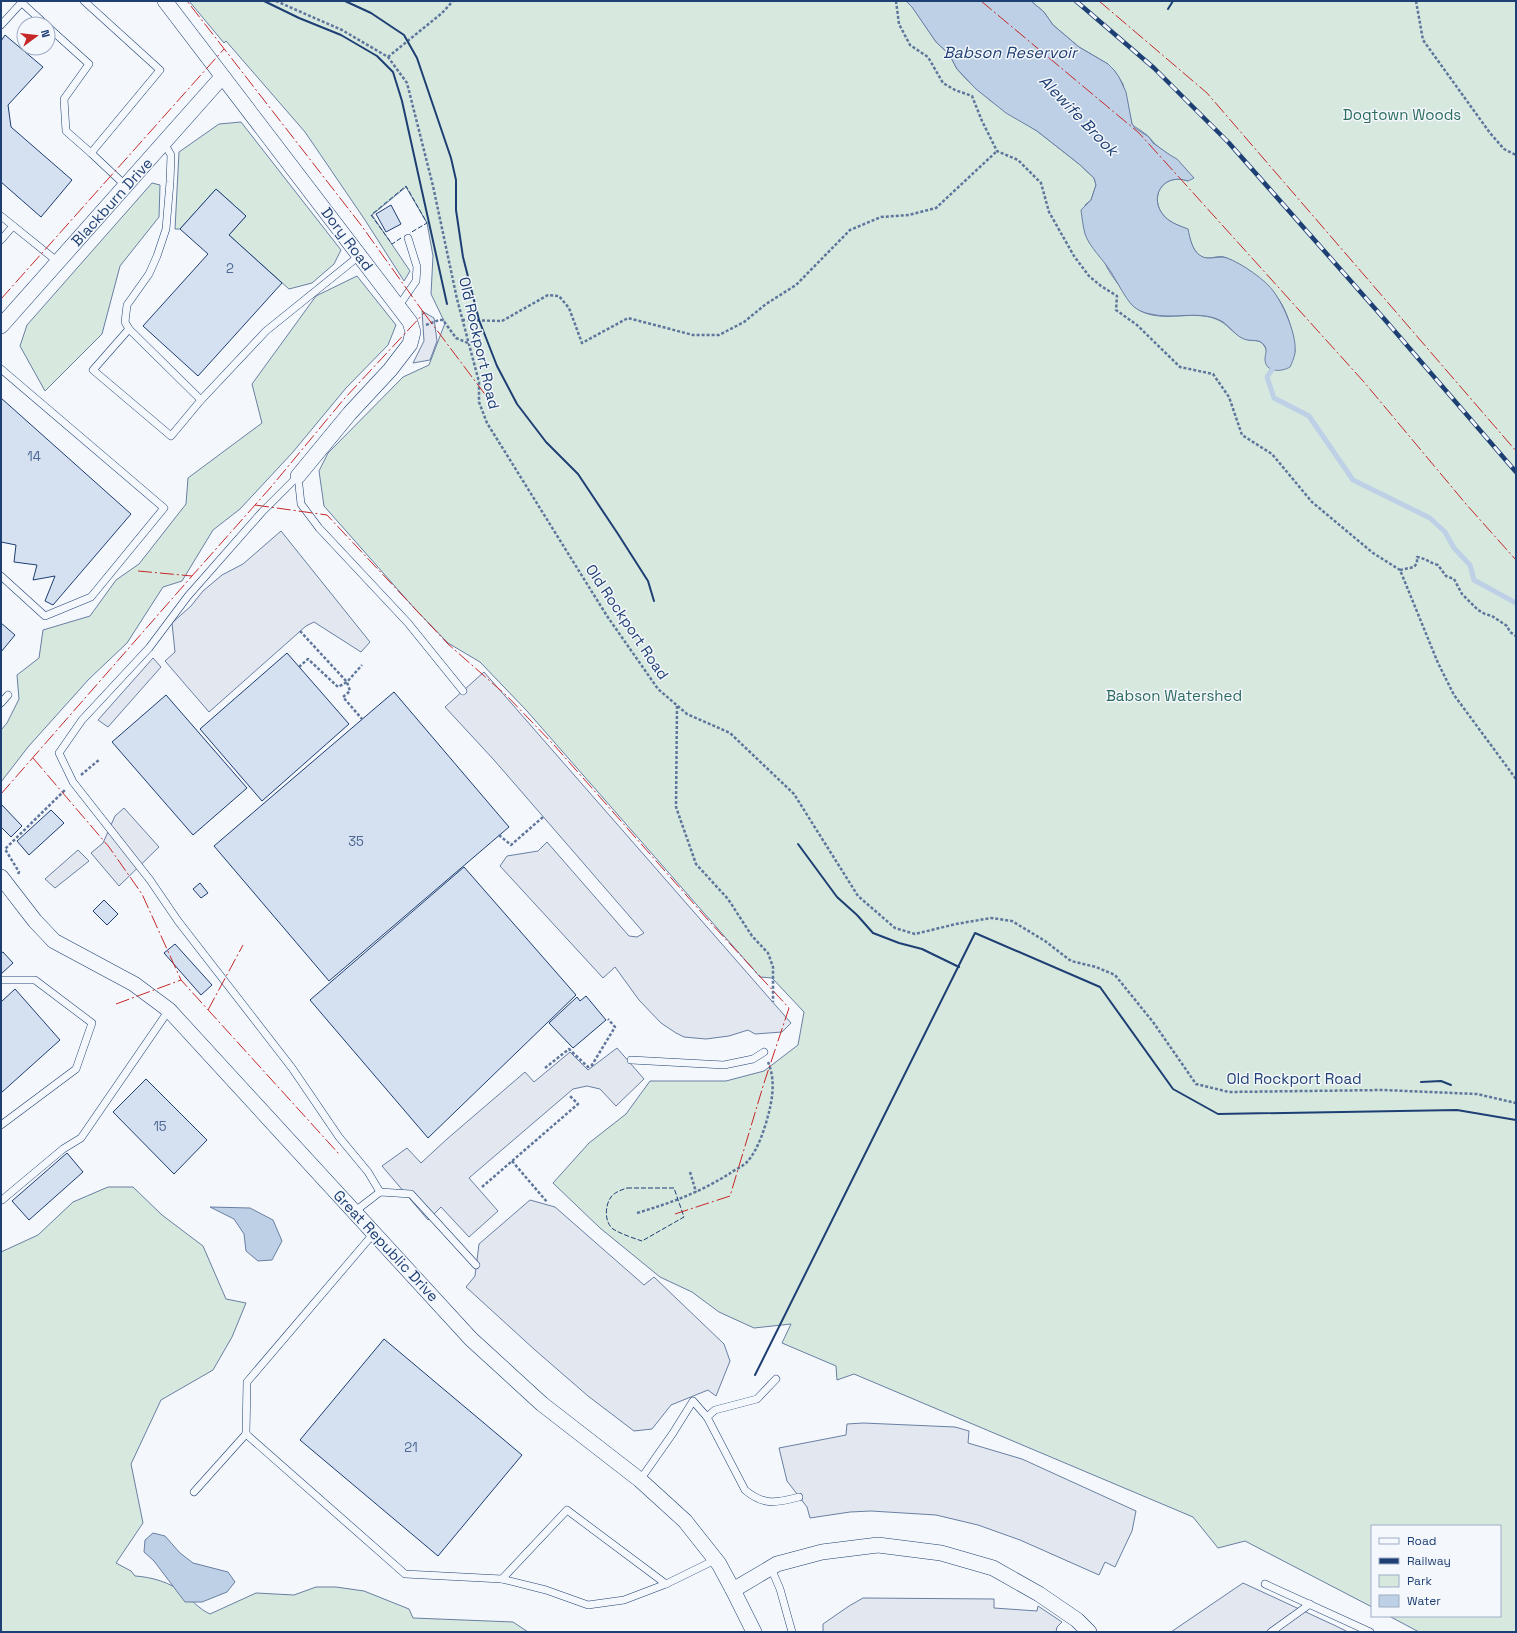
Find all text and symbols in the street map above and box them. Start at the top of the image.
north arrow [16,16,56,56]
text: N [38,28,53,39]
water label: Babson Reservoir [943,42,1079,63]
water label: Alewife Brook [1035,70,1124,162]
park label: Dogtown Woods [1343,105,1461,124]
street label: Blackburn Drive [67,153,156,250]
street label: Dory Road [317,203,377,274]
house number: 2 [226,260,234,277]
street label: Old Rockport Road [455,275,504,411]
house number: 14 [27,448,41,465]
street label: Old Rockport Road [582,560,673,683]
park label: Babson Watershed [1106,686,1242,705]
house number: 35 [348,833,364,850]
street label: Old Rockport Road [1226,1069,1362,1088]
house number: 15 [153,1118,167,1135]
street label: Great Republic Drive [330,1186,443,1306]
house number: 21 [404,1439,418,1456]
legend [1371,1525,1501,1617]
text: Road [1407,1533,1436,1549]
text: Railway [1407,1553,1451,1569]
text: Park [1407,1573,1432,1589]
text: Water [1407,1593,1441,1609]

